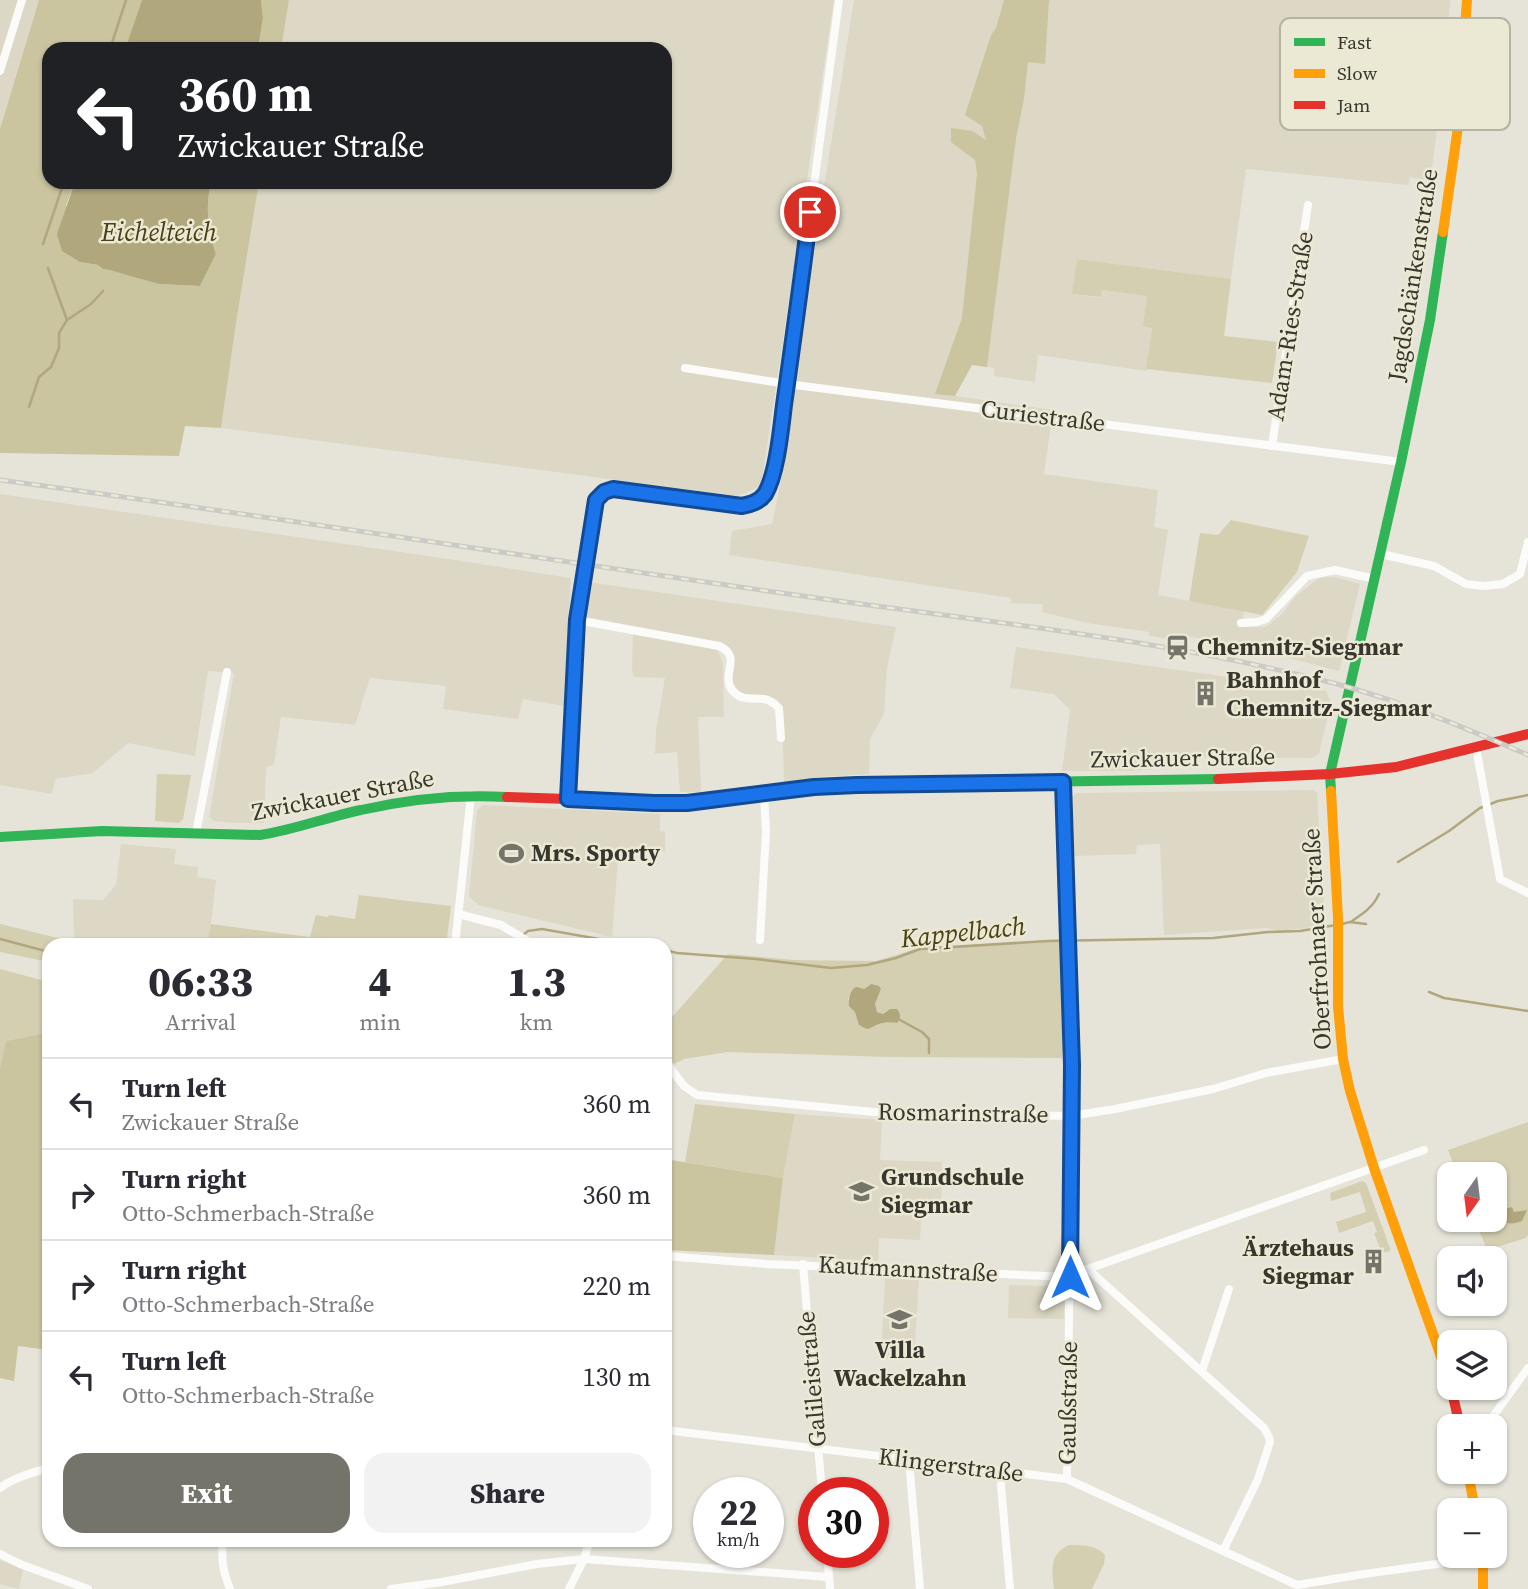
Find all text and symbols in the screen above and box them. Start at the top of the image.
legend [1280,18,1510,130]
text: Fast [1337,29,1372,55]
text: 360 m [178,60,313,127]
text: Slow [1337,60,1378,86]
icon: left [63,70,154,161]
text: Jam [1336,92,1370,118]
text: Zwickauer Straße [178,124,425,168]
street label: Jagdschänkenstraße [1379,166,1446,385]
pin [780,182,840,242]
icon: arrive [791,193,829,231]
water label: Eichelteich [100,214,217,250]
street label: Adam-Ries-Straße [1258,229,1321,423]
street label: Curiestraße [979,391,1107,440]
place label: Chemnitz-Siegmar [1197,630,1404,663]
station icon: Chemnitz-Siegmar [1163,633,1191,661]
place label: Bahnhof Chemnitz-Siegmar [1226,663,1433,724]
building icon: Bahnhof Chemnitz-Siegmar [1192,680,1220,708]
street label: Zwickauer Straße [1090,739,1276,776]
street label: Zwickauer Straße [249,761,437,828]
street label: Oberfrohnaer Straße [1294,827,1339,1051]
place label: Mrs. Sporty [531,836,660,869]
sports icon: Mrs. Sporty [497,839,525,867]
water label: Kappelbach [898,908,1027,957]
text: 06:33 [148,952,253,1010]
text: 4 [369,952,392,1010]
text: 1.3 [507,952,566,1010]
text: Arrival [165,1006,236,1038]
text: min [359,1006,401,1038]
text: km [520,1006,553,1038]
text: Turn left [122,1070,226,1106]
icon: left [63,1085,101,1123]
text: 360 m [583,1086,651,1122]
street label: Rosmarinstraße [877,1095,1049,1130]
text: Zwickauer Straße [122,1106,299,1138]
place label: Grundschule Siegmar [881,1160,1024,1221]
text: Turn right [122,1161,246,1197]
north arrow [1437,1162,1507,1232]
map controls [1437,1162,1507,1568]
icon: right [63,1176,101,1214]
text: 360 m [583,1177,651,1213]
school or university icon: Grundschule Siegmar [847,1177,875,1205]
text: Otto-Schmerbach-Straße [122,1197,374,1229]
place label: Ärztehaus Siegmar [1242,1231,1355,1292]
position arrow [1033,1240,1107,1314]
button: sound [1437,1246,1507,1316]
street label: Kaufmannstraße [817,1247,999,1290]
building icon: Ärztehaus Siegmar [1360,1248,1388,1276]
text: Turn right [122,1252,246,1288]
icon: right [63,1267,101,1305]
text: 220 m [583,1268,651,1304]
text: Otto-Schmerbach-Straße [122,1288,374,1320]
school or university icon: Villa Wackelzahn [886,1305,914,1333]
street label: Galileistraße [789,1310,834,1448]
button: layers [1437,1330,1507,1400]
place label: Villa Wackelzahn [833,1333,967,1394]
street label: Gaußstraße [1050,1341,1085,1465]
text: Turn left [122,1343,226,1379]
icon: left [63,1358,101,1396]
text: 130 m [583,1359,651,1395]
text: Otto-Schmerbach-Straße [122,1379,374,1411]
button: + [1437,1414,1507,1484]
street label: Klingerstraße [877,1439,1026,1490]
button: Exit [63,1453,350,1533]
button: Share [364,1453,651,1533]
speed limit sign: 30 [798,1477,889,1568]
text: 22 [720,1489,757,1537]
button: − [1437,1498,1507,1568]
text: km/h [717,1527,760,1552]

